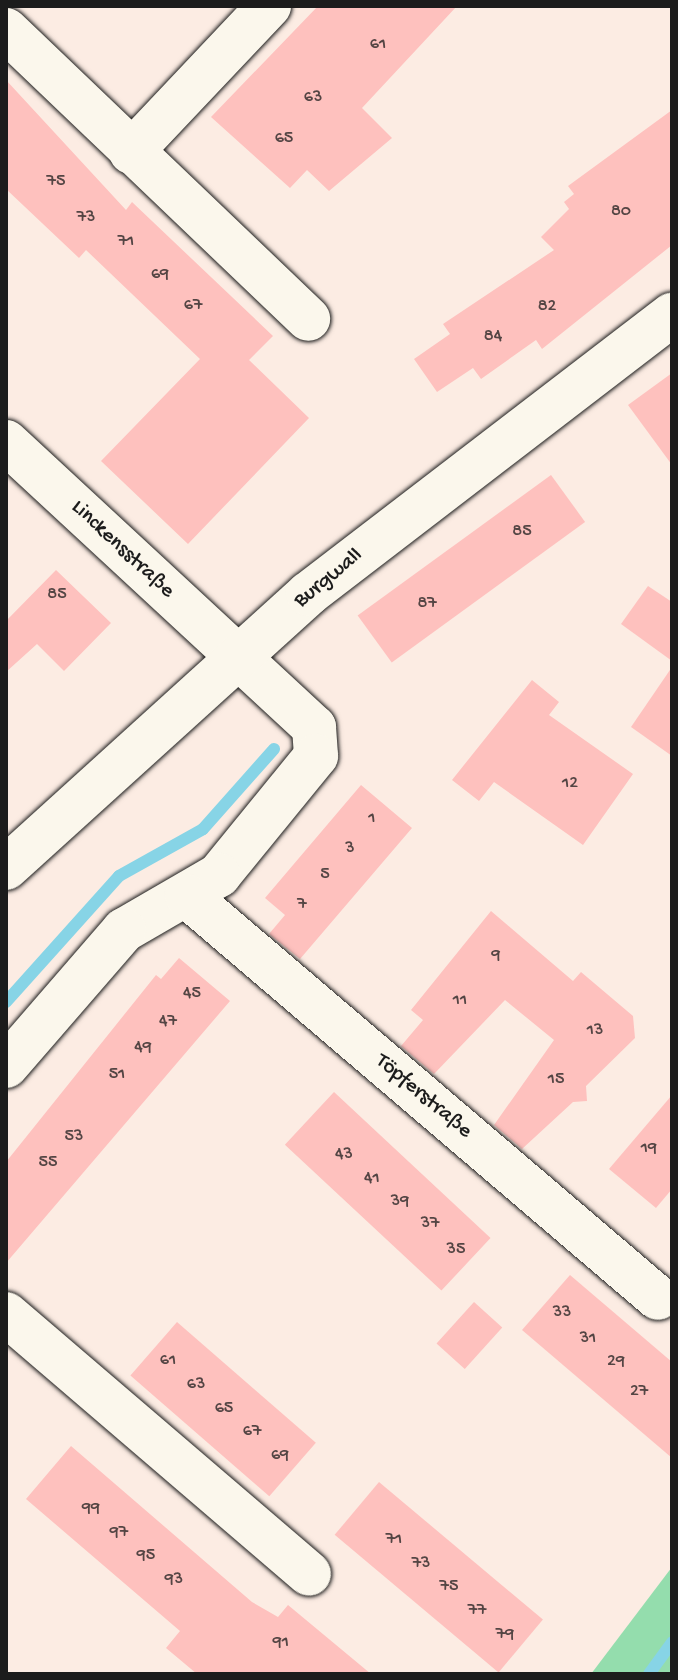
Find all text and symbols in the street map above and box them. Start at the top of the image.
house number: 61 [370,34,386,56]
house number: 63 [304,87,322,109]
house number: 65 [275,128,293,150]
house number: 75 [47,171,65,193]
house number: 80 [611,201,631,223]
house number: 73 [77,207,95,229]
house number: 71 [118,231,134,253]
house number: 69 [151,264,169,286]
house number: 67 [184,295,202,317]
house number: 82 [538,296,556,318]
house number: 84 [484,326,502,348]
street label: Linckensstraße [65,495,179,605]
house number: 85 [512,521,532,543]
street label: Burgwall [289,543,369,615]
house number: 85 [47,584,67,606]
house number: 87 [417,593,437,615]
house number: 12 [562,773,578,795]
house number: 1 [368,808,376,830]
house number: 3 [345,838,355,860]
house number: 5 [320,864,330,886]
house number: 7 [297,894,307,916]
house number: 9 [491,945,501,967]
house number: 45 [183,983,201,1005]
house number: 11 [453,990,467,1012]
house number: 47 [159,1011,177,1033]
house number: 13 [587,1020,603,1042]
house number: 49 [134,1037,152,1059]
street label: Töpferstraße [369,1049,477,1145]
house number: 51 [109,1064,125,1086]
house number: 15 [548,1069,564,1091]
house number: 53 [65,1126,83,1148]
house number: 19 [641,1138,657,1160]
house number: 43 [335,1144,353,1166]
house number: 55 [39,1152,57,1174]
house number: 41 [364,1168,380,1190]
house number: 39 [391,1191,409,1213]
house number: 37 [421,1213,439,1235]
house number: 35 [447,1239,465,1261]
house number: 33 [553,1302,571,1324]
house number: 31 [580,1328,596,1350]
house number: 61 [160,1350,176,1372]
house number: 29 [607,1351,625,1373]
house number: 63 [187,1374,205,1396]
house number: 27 [630,1381,648,1403]
house number: 65 [215,1398,233,1420]
house number: 67 [243,1421,261,1443]
house number: 69 [271,1445,289,1467]
house number: 99 [82,1498,100,1520]
house number: 97 [110,1522,128,1544]
house number: 71 [386,1529,402,1551]
house number: 95 [137,1545,155,1567]
house number: 73 [412,1553,430,1575]
house number: 93 [165,1569,183,1591]
house number: 75 [440,1576,458,1598]
house number: 77 [468,1600,486,1622]
house number: 79 [496,1624,514,1646]
house number: 91 [273,1632,289,1654]

